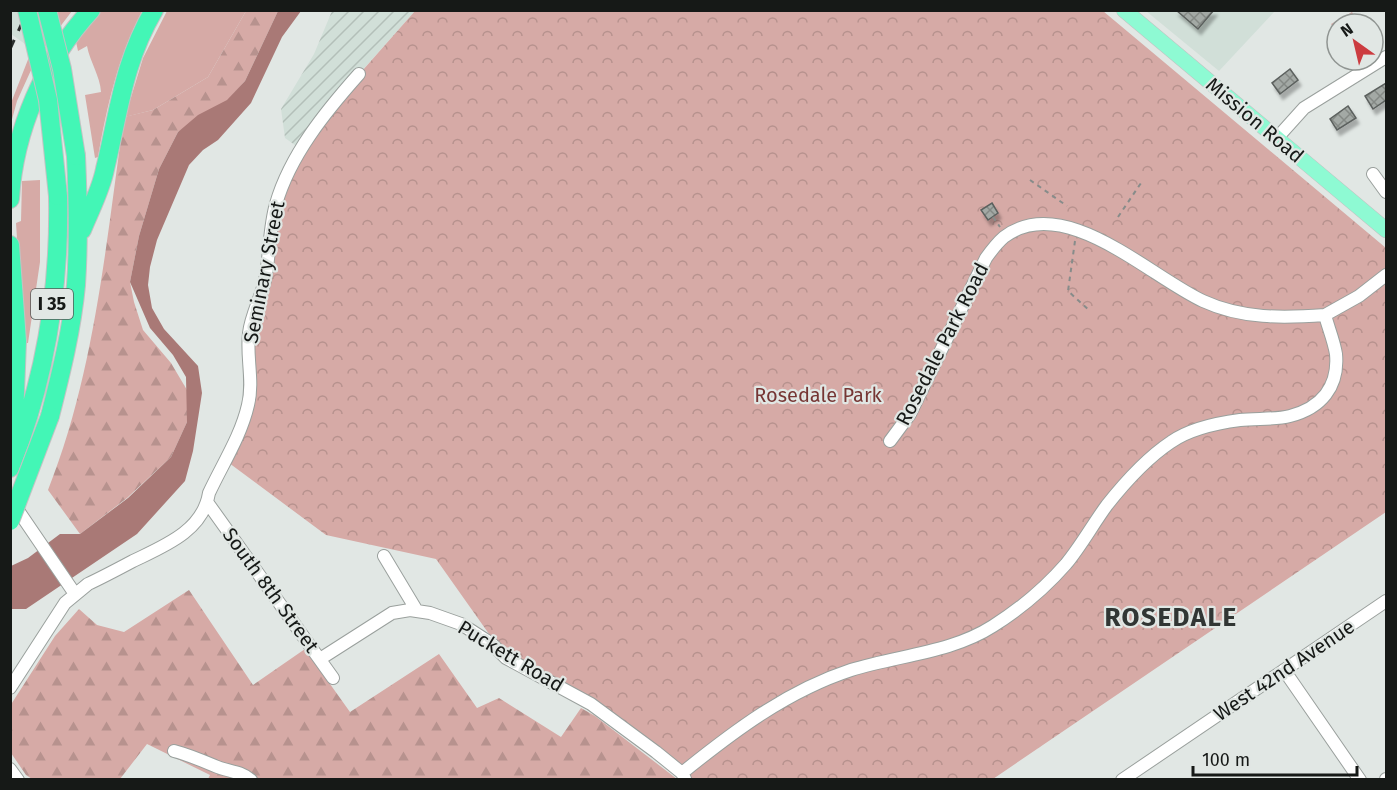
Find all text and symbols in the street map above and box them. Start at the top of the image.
north arrow [1325,12,1385,72]
text: N [1337,19,1357,41]
street label: Mission Road [1201,72,1309,168]
street label: Seminary Street [238,198,290,345]
street label: Rosedale Park Road [891,259,993,429]
road number: I 35 [31,289,73,319]
park label: Rosedale Park [754,383,883,407]
street label: South 8th Street [218,523,325,658]
district label: ROSEDALE [1104,602,1238,633]
street label: West 42nd Avenue [1209,614,1359,726]
street label: Puckett Road [454,615,568,697]
scale bar [1193,739,1356,777]
text: 100 m [1202,749,1250,771]

